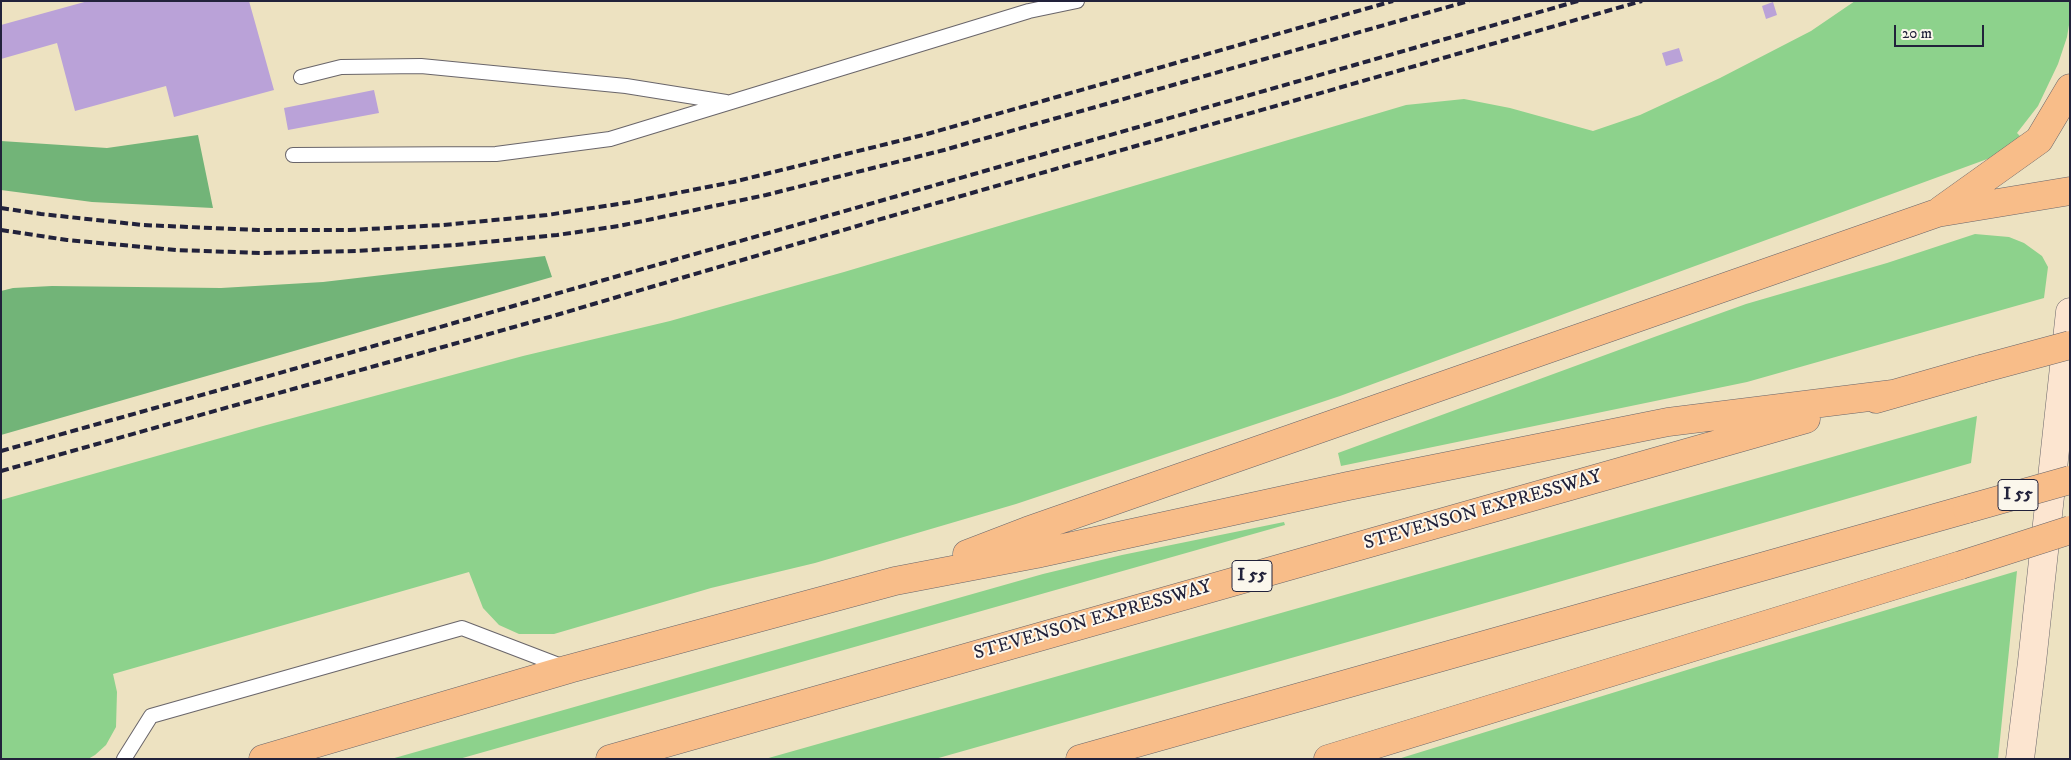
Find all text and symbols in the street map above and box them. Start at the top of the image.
scale bar [1896,15,1986,47]
text: 20 m [1902,24,1932,43]
street label: STEVENSON EXPRESSWAY [1361,466,1605,556]
road number: I 55 [1998,480,2038,510]
road number: I 55 [1232,560,1272,592]
street label: STEVENSON EXPRESSWAY [971,576,1215,666]

